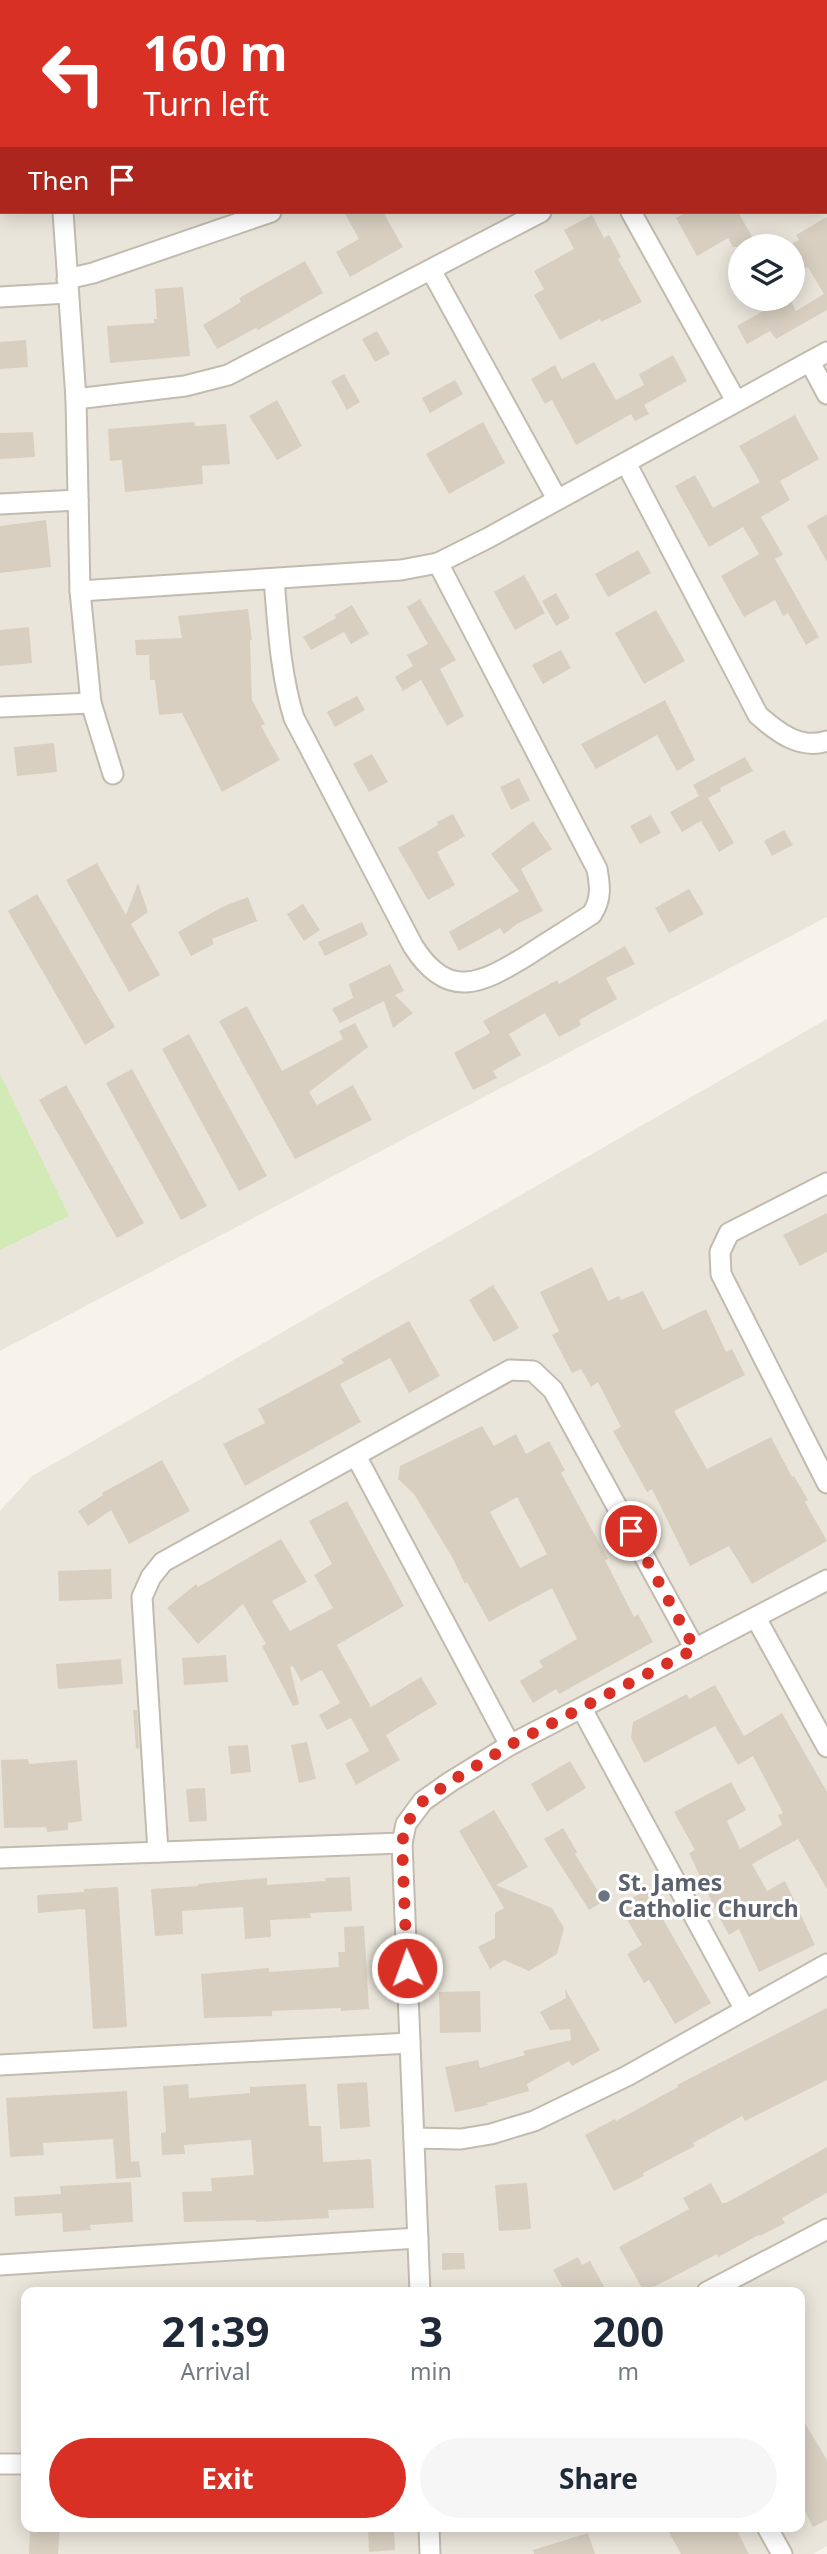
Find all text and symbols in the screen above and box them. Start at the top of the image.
text: 160 m [143,19,288,85]
icon: left [28,28,119,119]
text: Turn left [143,82,269,125]
icon: arrive [103,161,141,199]
text: Then [28,162,89,198]
map controls [728,234,805,311]
button: layers [728,234,805,311]
pin [601,1501,661,1561]
icon: arrive [612,1512,650,1550]
place label: St. James Catholic Church [618,1866,799,1924]
marker: St. James Catholic Church [596,1888,612,1904]
position arrow [370,1931,444,2005]
text: 21:39 [162,2302,269,2359]
text: 3 [419,2302,443,2359]
text: 200 [592,2302,664,2359]
text: Arrival [180,2355,251,2387]
text: min [410,2355,452,2387]
text: m [618,2355,639,2387]
button: Exit [49,2438,406,2518]
button: Share [420,2438,777,2518]

